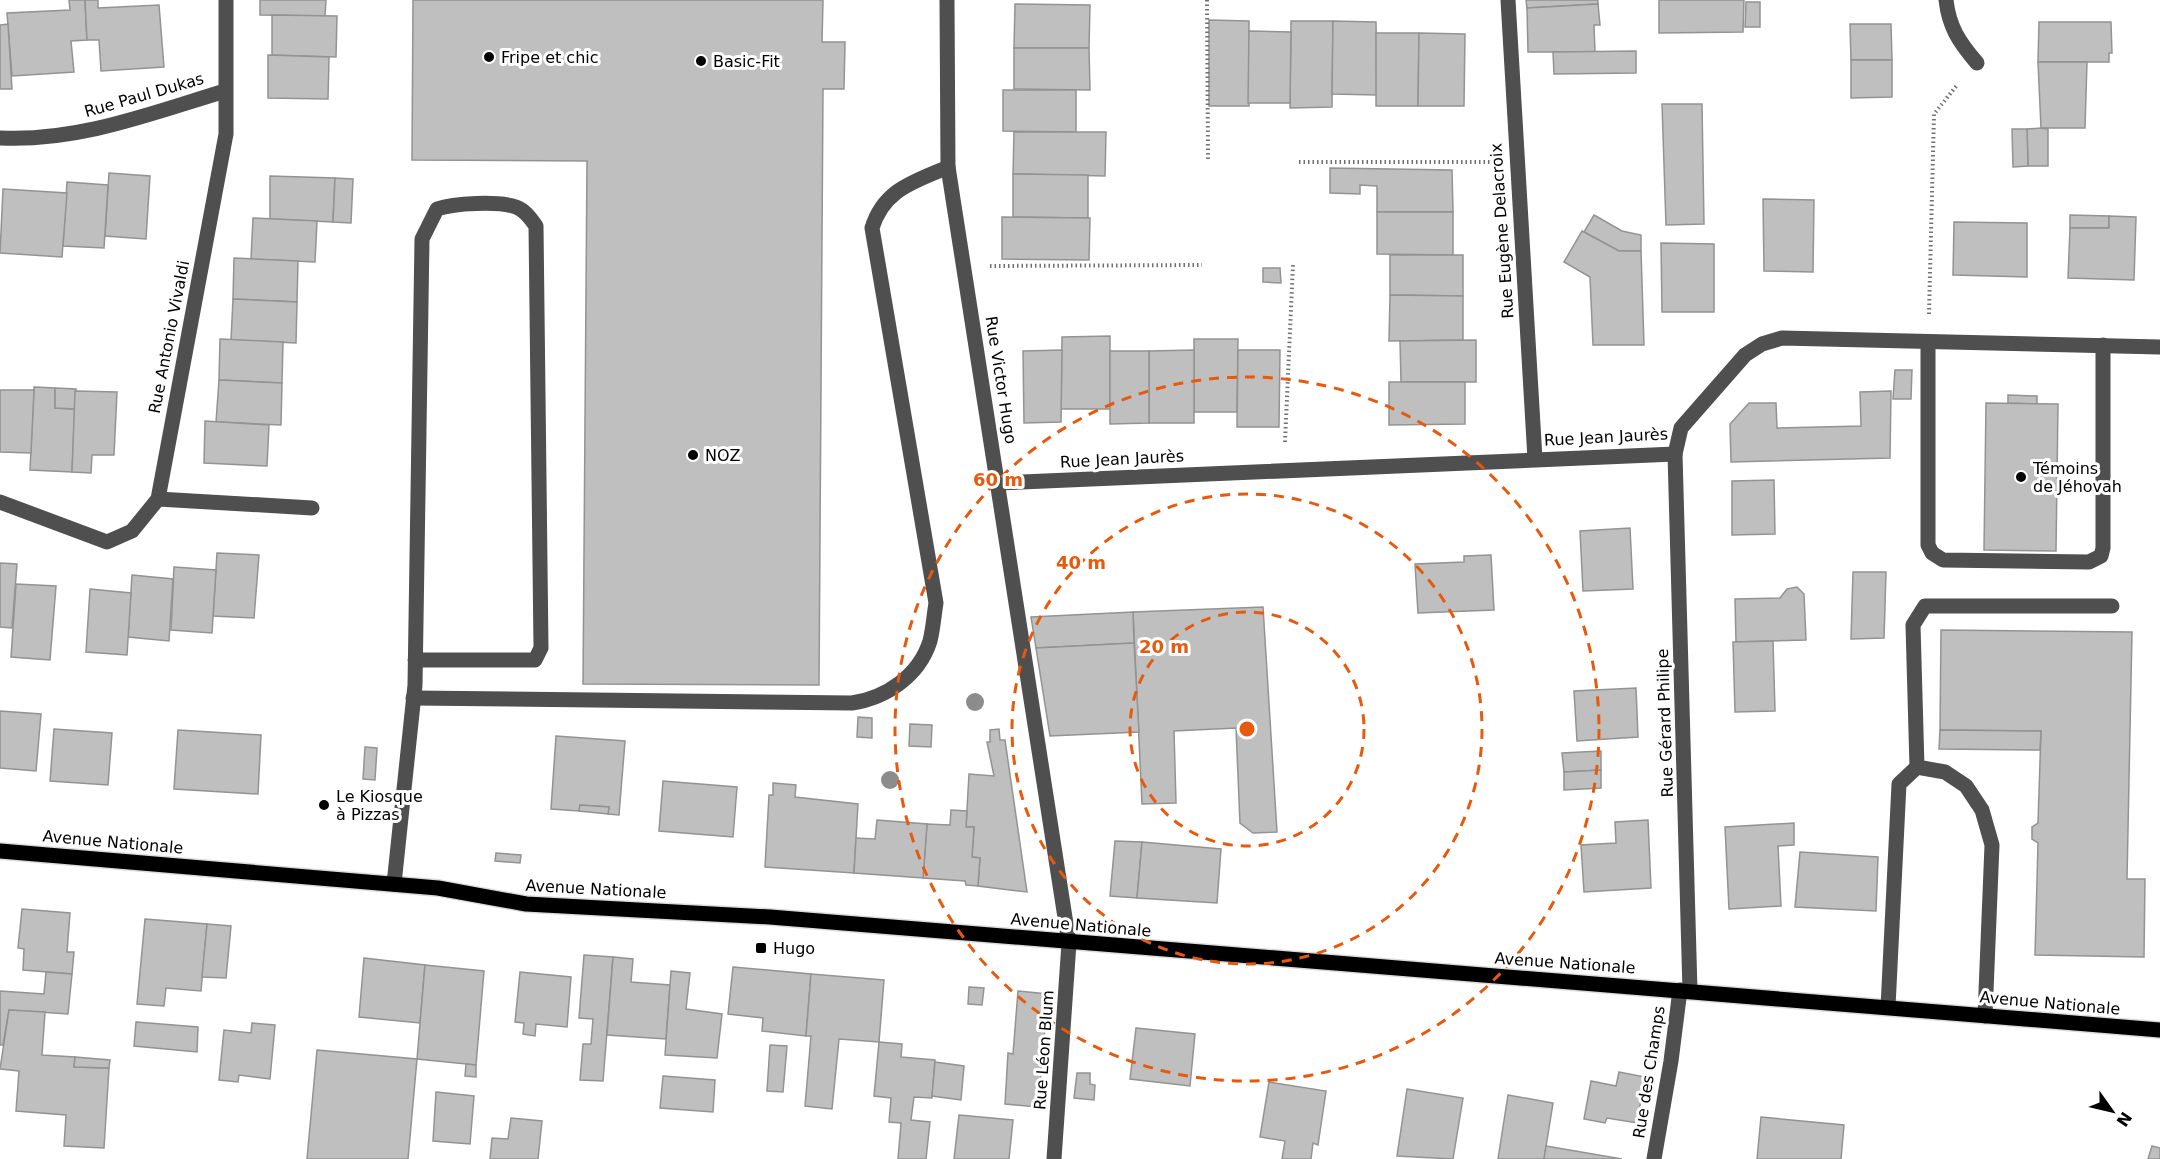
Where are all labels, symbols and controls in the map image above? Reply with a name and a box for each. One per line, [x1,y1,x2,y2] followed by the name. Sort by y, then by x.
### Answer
[501,48,599,67] place label: Fripe et chic
[482,50,496,64] marker: Fripe et chic
[713,52,780,71] place label: Basic-Fit
[694,54,708,68] marker: Basic-Fit
[82,69,206,121] street label: Rue Paul Dukas
[1486,143,1518,319] street label: Rue Eugène Delacroix
[145,259,193,415] street label: Rue Antonio Vivaldi
[982,315,1020,445] street label: Rue Victor Hugo
[1544,424,1668,450] street label: Rue Jean Jaurès
[705,446,741,465] place label: NOZ
[1060,446,1184,472] street label: Rue Jean Jaurès
[686,448,700,462] marker: NOZ
[2032,459,2122,496] place label: Témoins de Jéhovah
[973,469,1023,490] text: 60 m
[2014,470,2028,484] marker: Témoins de Jéhovah
[1056,552,1106,573] text: 40 m
[1139,636,1189,657] text: 20 m
[1653,648,1677,798] street label: Rue Gérard Philipe
[1237,719,1257,739] centre of rings
[336,787,423,824] place label: Le Kiosque à Pizzas
[317,798,331,812] marker: Le Kiosque à Pizzas
[42,826,184,858] street label: Avenue Nationale
[525,876,667,902] street label: Avenue Nationale
[1010,909,1152,941] street label: Avenue Nationale
[773,939,815,958] place label: Hugo
[754,941,768,955] marker: Hugo
[1494,949,1636,977] street label: Avenue Nationale
[1979,987,2121,1019] street label: Avenue Nationale
[1030,989,1058,1111] street label: Rue Léon Blum
[1629,1004,1669,1140] street label: Rue des Champs
[2082,1081,2142,1141] north arrow
[2112,1108,2136,1130] text: N

